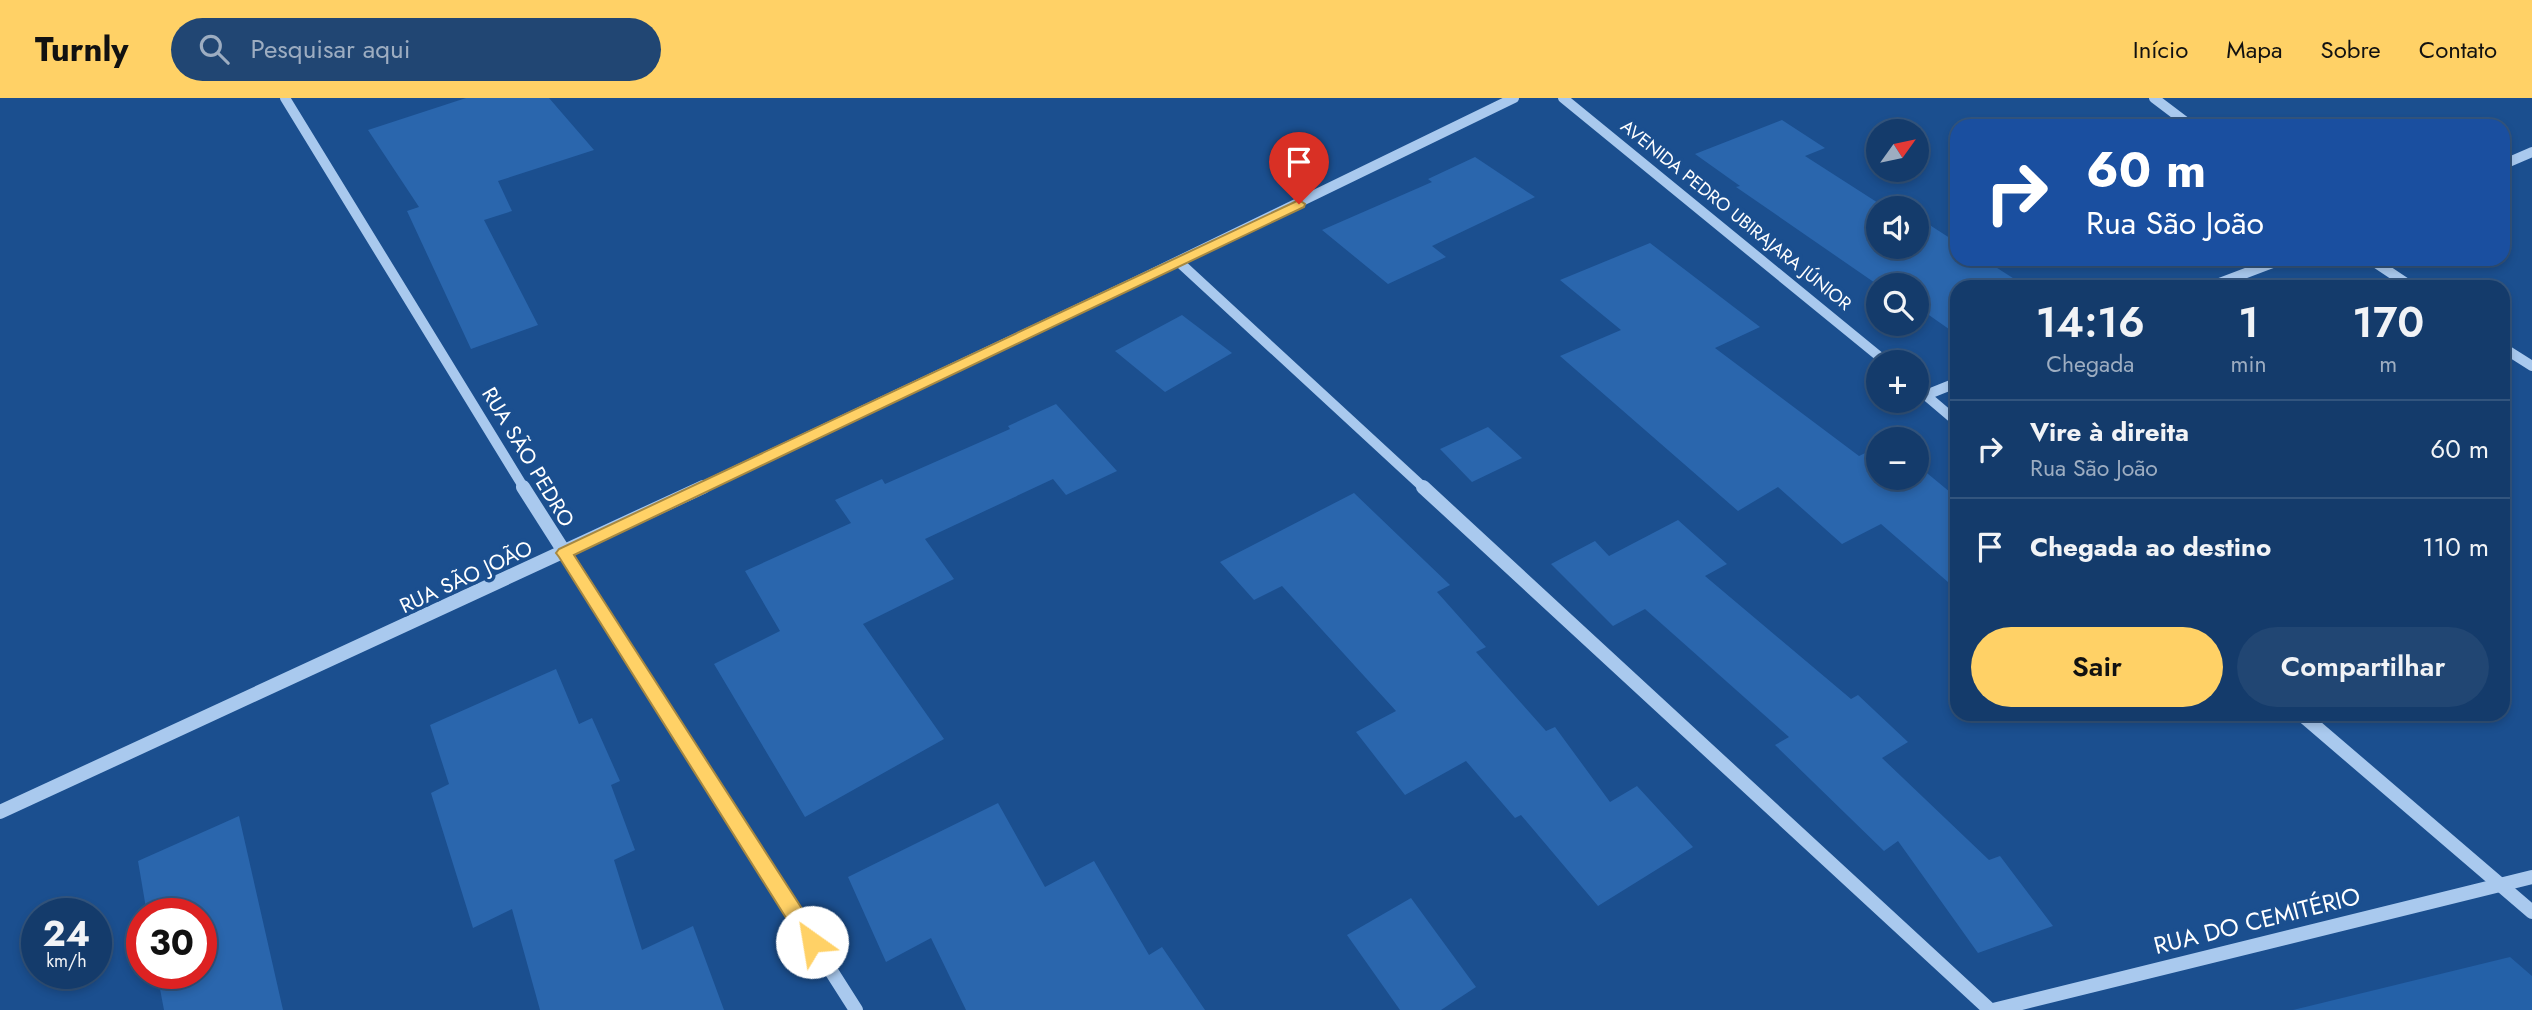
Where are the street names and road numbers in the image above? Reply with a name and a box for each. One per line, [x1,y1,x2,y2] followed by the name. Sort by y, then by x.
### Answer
[1615,114,1857,316] street label: AVENIDA PEDRO UBIRAJARA JÚNIOR
[474,381,582,533] street label: RUA SÃO PEDRO
[395,533,537,621] street label: RUA SÃO JOÃO
[2150,878,2364,963] street label: RUA DO CEMITÉRIO

